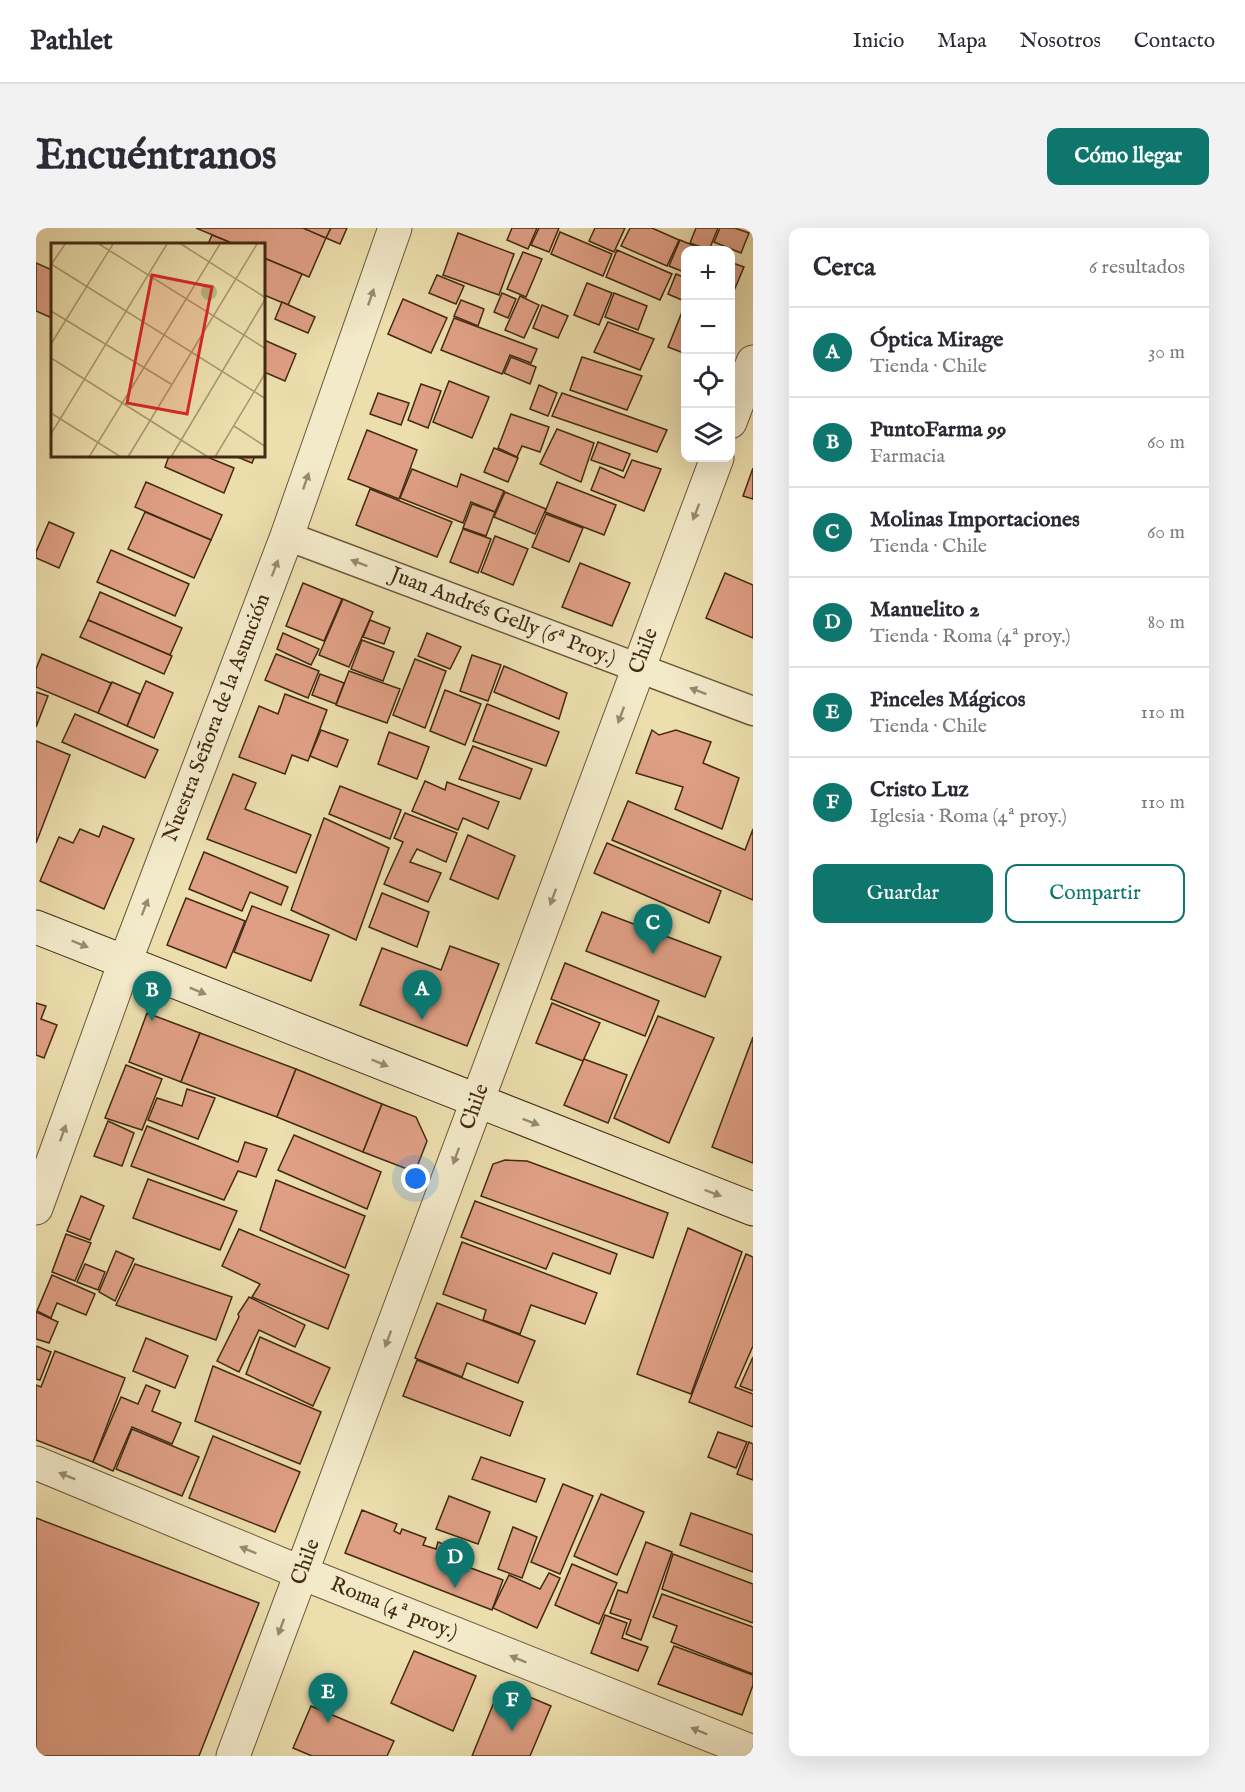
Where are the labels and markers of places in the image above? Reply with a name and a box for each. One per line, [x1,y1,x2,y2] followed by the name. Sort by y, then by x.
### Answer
[634,904,672,954] pin: C
[402,970,442,1020] pin: A
[132,972,172,1021] pin: B
[436,1538,474,1588] pin: D
[308,1674,348,1723] pin: E
[492,1682,532,1731] pin: F

